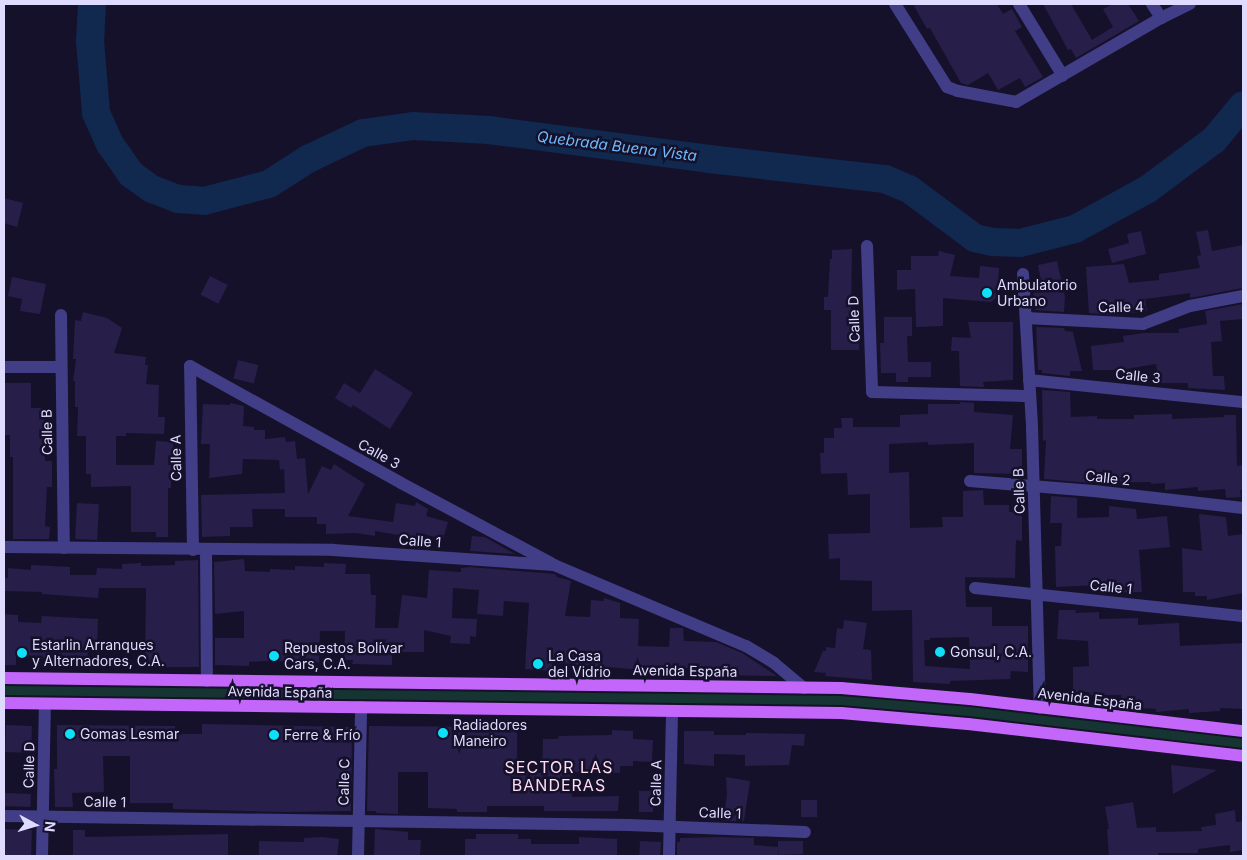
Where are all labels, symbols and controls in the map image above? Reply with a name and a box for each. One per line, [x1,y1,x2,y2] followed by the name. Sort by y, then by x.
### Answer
[536,127,698,165] water label: Quebrada Buena Vista
[997,277,1077,310] place label: Ambulatorio Urbano
[981,287,993,299] marker: Ambulatorio Urbano
[845,295,863,343] street label: Calle D
[1098,298,1144,316] street label: Calle 4
[1114,365,1162,387] street label: Calle 3
[38,409,56,455] street label: Calle B
[167,435,185,481] street label: Calle A
[355,436,403,472] street label: Calle 3
[1084,467,1132,489] street label: Calle 2
[1010,468,1028,514] street label: Calle B
[398,531,442,551] street label: Calle 1
[1089,576,1133,598] street label: Calle 1
[32,637,165,670] place label: Estarlin Arranques y Alternadores, C.A.
[284,640,403,672] place label: Repuestos Bolívar Cars, C.A.
[950,644,1032,660] place label: Gonsul, C.A.
[934,646,946,658] marker: Gonsul, C.A.
[16,647,28,659] marker: Estarlin Arranques y Alternadores, C.A.
[548,648,611,680] place label: La Casa del Vidrio
[268,650,280,662] marker: Repuestos Bolívar Cars, C.A.
[532,658,544,670] marker: La Casa del Vidrio
[632,662,738,680] street label: Avenida España
[227,683,333,701] street label: Avenida España
[1037,684,1143,714] street label: Avenida España
[453,717,527,750] place label: Radiadores Maneiro
[80,726,179,742] place label: Gomas Lesmar
[284,727,361,743] place label: Ferre & Frío
[437,727,449,739] marker: Radiadores Maneiro
[64,728,76,740] marker: Gomas Lesmar
[268,729,280,741] marker: Ferre & Frío
[20,741,38,789] street label: Calle D
[503,757,615,795] district label: SECTOR LAS BANDERAS
[335,758,353,806] street label: Calle C
[647,760,665,806] street label: Calle A
[84,793,126,811] street label: Calle 1
[10,800,60,850] north arrow
[698,804,742,822] street label: Calle 1
[41,820,59,833] text: N

